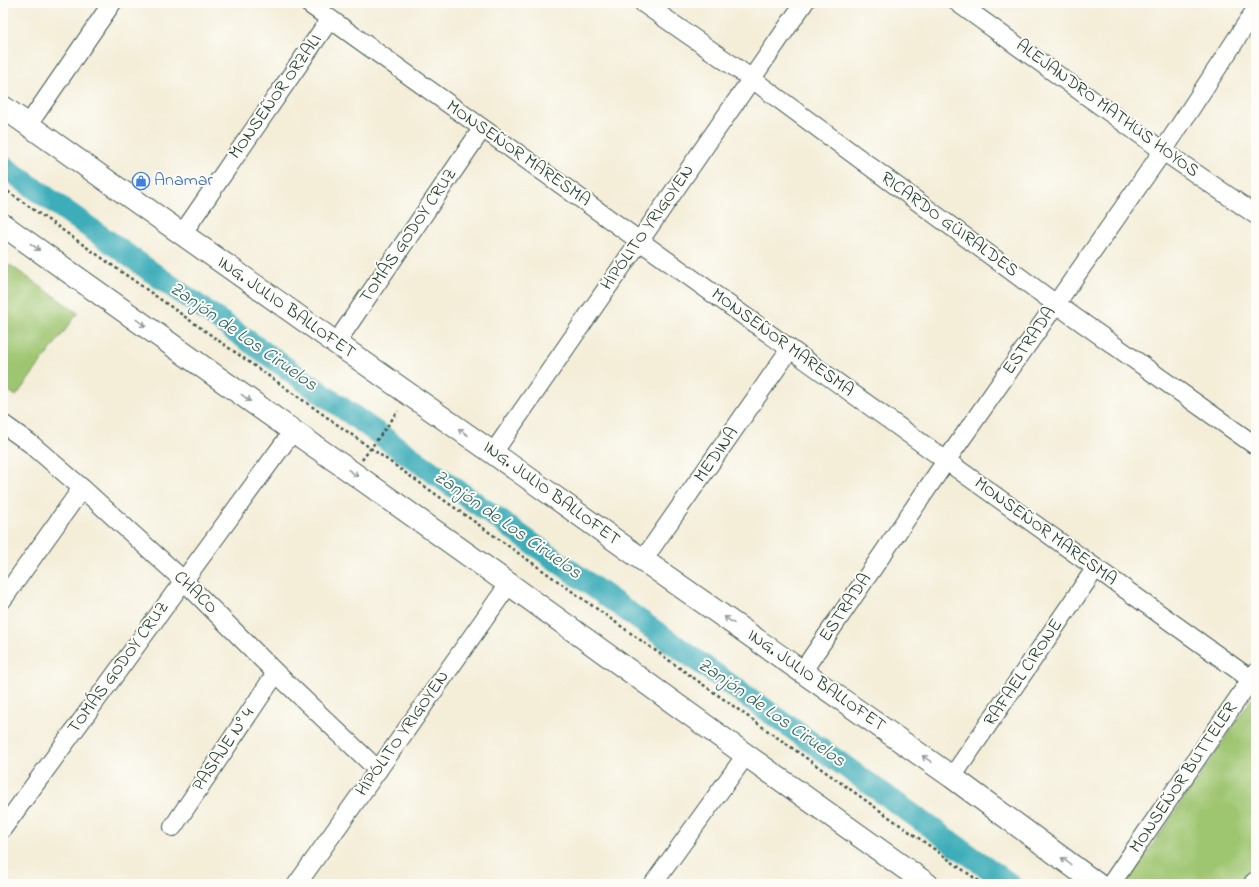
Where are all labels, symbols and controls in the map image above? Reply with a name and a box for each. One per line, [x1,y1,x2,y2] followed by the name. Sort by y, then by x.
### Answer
[223,29,329,165] street label: MONSEÑOR ORZALI
[1010,34,1204,184] street label: ALEJANDRO MATHUS HOYOS
[440,94,596,214] street label: MONSEÑOR MARESMA
[595,160,701,296] street label: HIPÓLITO YRIGOYEN
[354,163,464,309] street label: TOMÁS GODOY CRUZ
[875,166,1023,284] street label: RICARDO GÜIRALDES
[154,168,213,194] place label: Anamar
[131,171,151,191] shop icon: Anamar
[29,243,40,251] one-way arrow
[211,250,361,366] street label: ING. JULIO BALLOFET
[163,276,323,399] water label: Zanjón de Los Ciruelos
[705,282,859,404] street label: MONSEÑOR MARESMA
[997,302,1063,380] street label: ESTRADA
[135,319,146,327] one-way arrow
[241,394,252,402] one-way arrow
[688,422,746,488] street label: MEDINA
[458,428,469,436] one-way arrow
[477,435,625,553] street label: ING. JULIO BALLOFET
[427,464,587,587] water label: Zanjón de Los Ciruelos
[347,469,358,477] one-way arrow
[968,471,1122,593] street label: MONSEÑOR MARESMA
[167,565,223,621] street label: CHACO
[813,568,879,648] street label: ESTRADA
[62,596,176,740] street label: TOMÁS GODOY CRUZ
[978,614,1070,732] street label: RAFAEL CIRONE
[723,616,734,624] one-way arrow
[741,623,891,739] street label: ING. JULIO BALLOFET
[691,652,851,775] water label: Zanjón de Los Ciruelos
[350,666,456,802] street label: HIPÓLITO YRIGOYEN
[1124,697,1244,859] street label: MONSEÑOR BUTTELER
[186,702,262,797] street label: PASAJE N° 4
[922,755,933,763] one-way arrow
[1060,857,1071,865] one-way arrow

